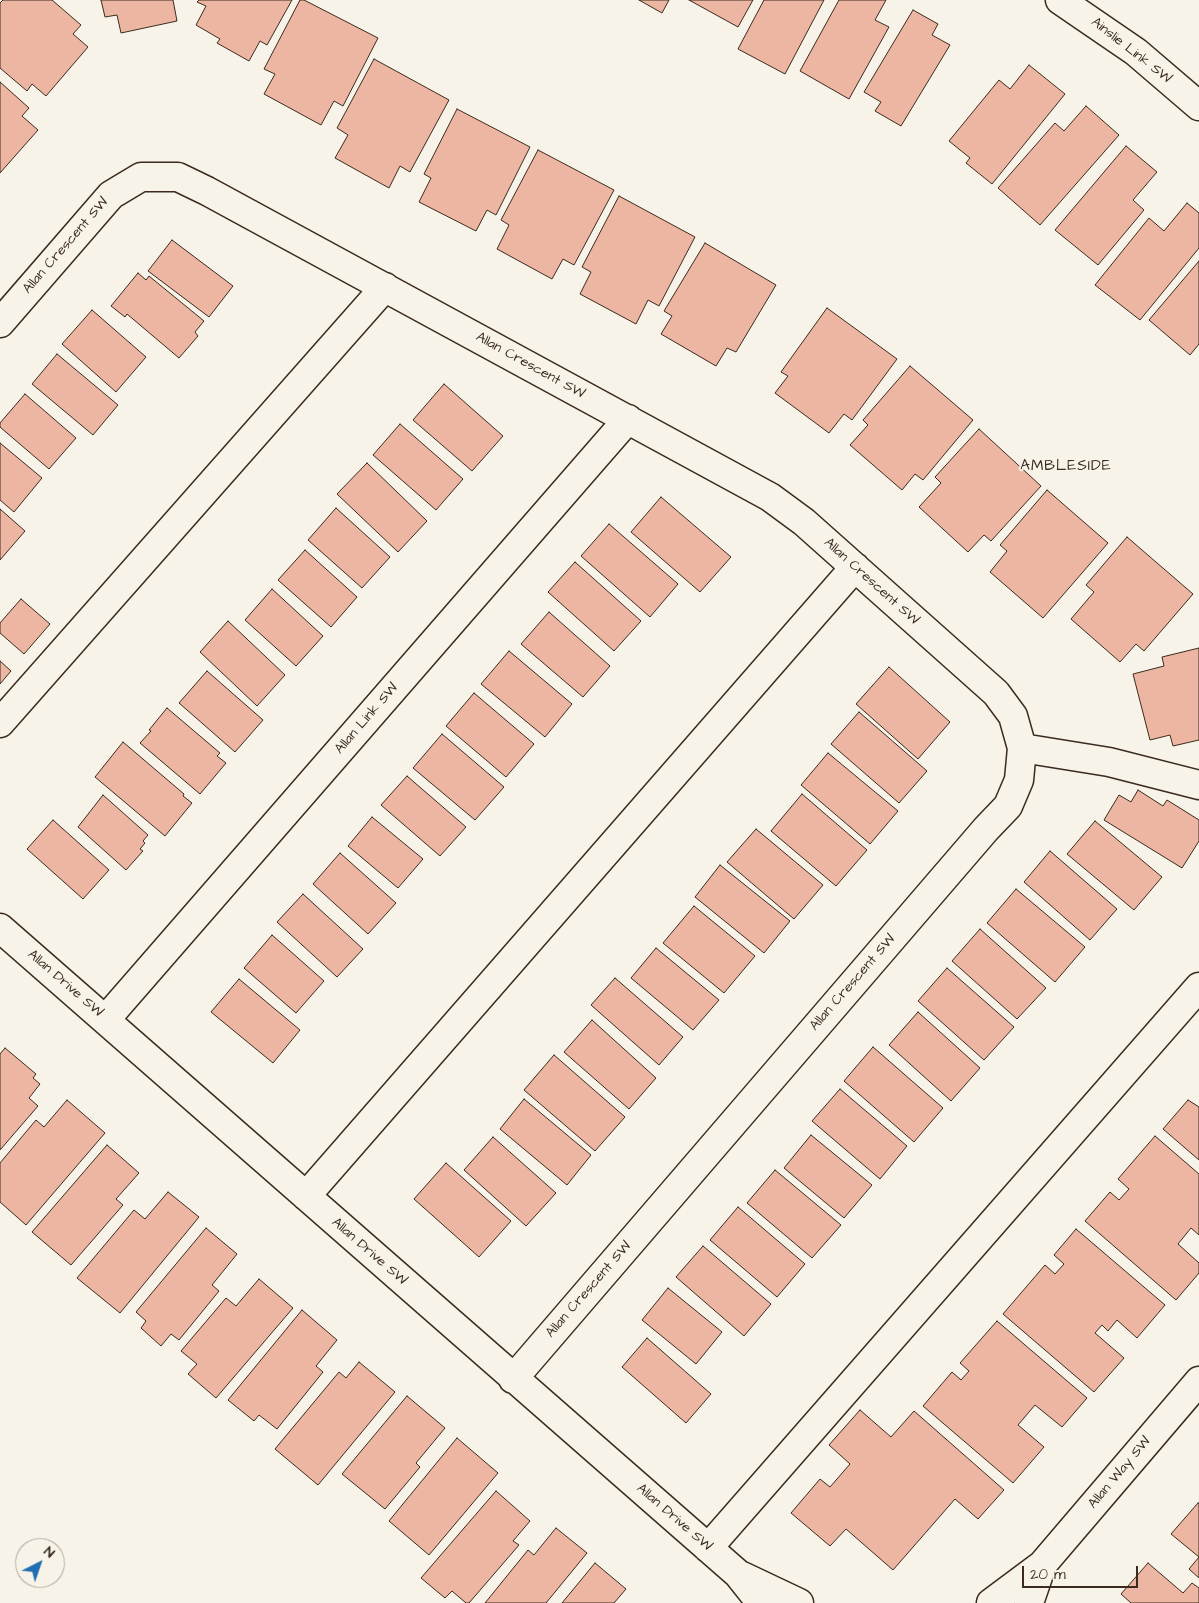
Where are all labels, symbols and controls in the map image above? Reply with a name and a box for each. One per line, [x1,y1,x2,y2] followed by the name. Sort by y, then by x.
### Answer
[1087,14,1175,88] street label: Ainslie Link SW
[20,194,112,298] street label: Allan Crescent SW
[472,329,588,403] street label: Allan Crescent SW
[1019,458,1113,476] district label: AMBLESIDE
[820,535,922,629] street label: Allan Crescent SW
[332,680,402,758] street label: Allan Link SW
[807,931,899,1035] street label: Allan Crescent SW
[24,947,106,1021] street label: Allan Drive SW
[328,1215,410,1289] street label: Allan Drive SW
[543,1238,635,1342] street label: Allan Crescent SW
[1085,1434,1155,1512] street label: Allan Way SW
[633,1481,715,1555] street label: Allan Drive SW
[15,1538,65,1588] north arrow
[39,1542,59,1563] text: N
[1024,1556,1140,1588] scale bar
[1030,1564,1066,1585] text: 20 m

